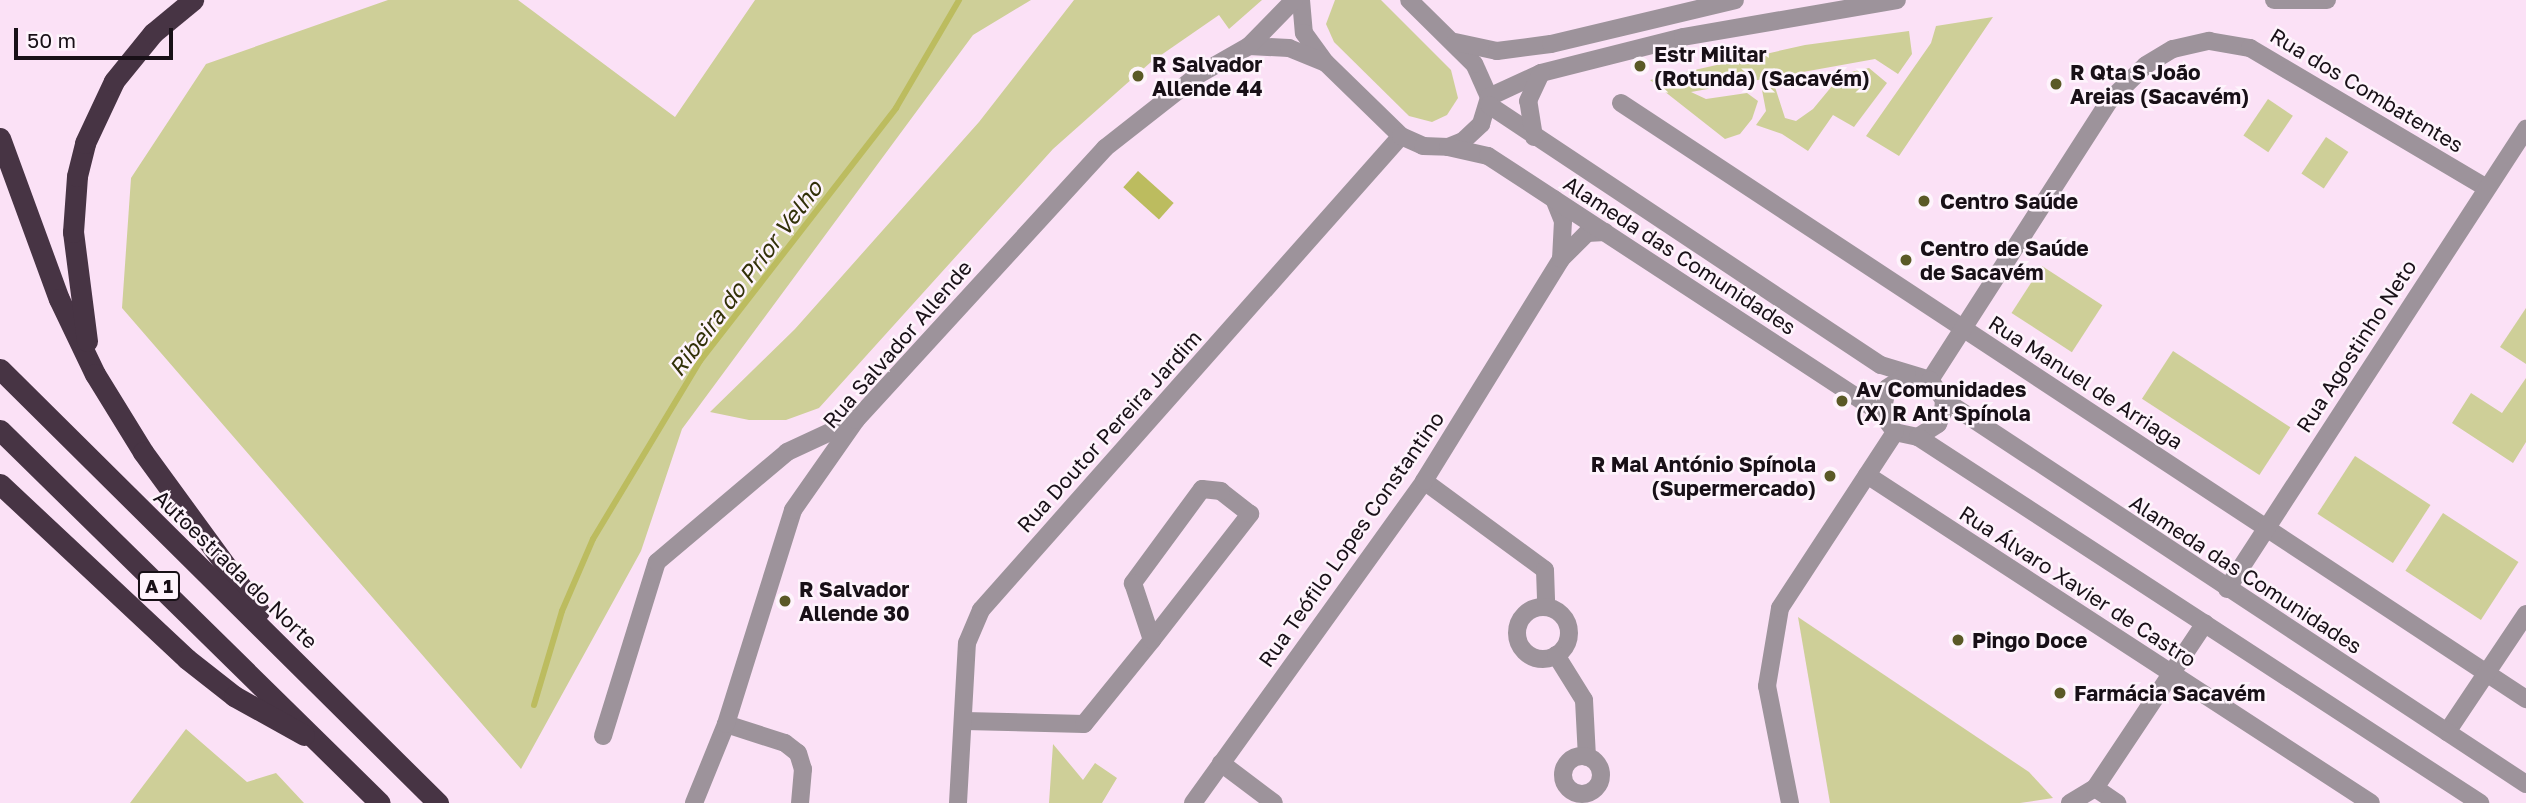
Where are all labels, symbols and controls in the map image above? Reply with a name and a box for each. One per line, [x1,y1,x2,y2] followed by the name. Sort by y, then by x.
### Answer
[18,14,177,58] scale bar
[2266,22,2468,158] street label: Rua dos Combatentes
[27,27,76,53] text: 50 m
[1654,41,1870,91] place label: Estr Militar (Rotunda) (Sacavém)
[1152,51,1263,101] place label: R Salvador Allende 44
[1632,58,1648,74] marker: Estr Militar (Rotunda) (Sacavém)
[2070,59,2249,109] place label: R Qta S João Areias (Sacavém)
[1130,68,1146,84] marker: R Salvador Allende 44
[2048,76,2064,92] marker: R Qta S João Areias (Sacavém)
[1559,170,1801,340] street label: Alameda das Comunidades
[662,175,828,381] water label: Ribeira do Prior Velho
[1940,188,2078,214] place label: Centro Saúde
[1914,191,1934,211] marker: Centro Saúde
[1920,235,2089,285] place label: Centro de Saúde de Sacavém
[1898,252,1914,268] marker: Centro de Saúde de Sacavém
[817,255,977,433] street label: Rua Salvador Allende
[2291,255,2421,437] street label: Rua Agostinho Neto
[1984,310,2188,454] street label: Rua Manuel de Arriaga
[1012,325,1206,537] street label: Rua Doutor Pereira Jardim
[1856,376,2031,426] place label: Av Comunidades (X) R Ant Spínola
[1834,393,1850,409] marker: Av Comunidades (X) R Ant Spínola
[1253,406,1449,672] street label: Rua Teófilo Lopes Constantino
[1591,451,1816,501] place label: R Mal António Spínola (Supermercado)
[1822,468,1838,484] marker: R Mal António Spínola (Supermercado)
[149,484,323,654] street label: Autoestrada do Norte
[2125,489,2367,659] street label: Alameda das Comunidades
[1955,500,2201,672] street label: Rua Álvaro Xavier de Castro
[136,570,182,601] road number: A 1
[799,576,910,626] place label: R Salvador Allende 30
[777,593,793,609] marker: R Salvador Allende 30
[1972,627,2087,653] place label: Pingo Doce
[1950,632,1966,648] marker: Pingo Doce
[2074,680,2265,706] place label: Farmácia Sacavém
[2052,685,2068,701] marker: Farmácia Sacavém

